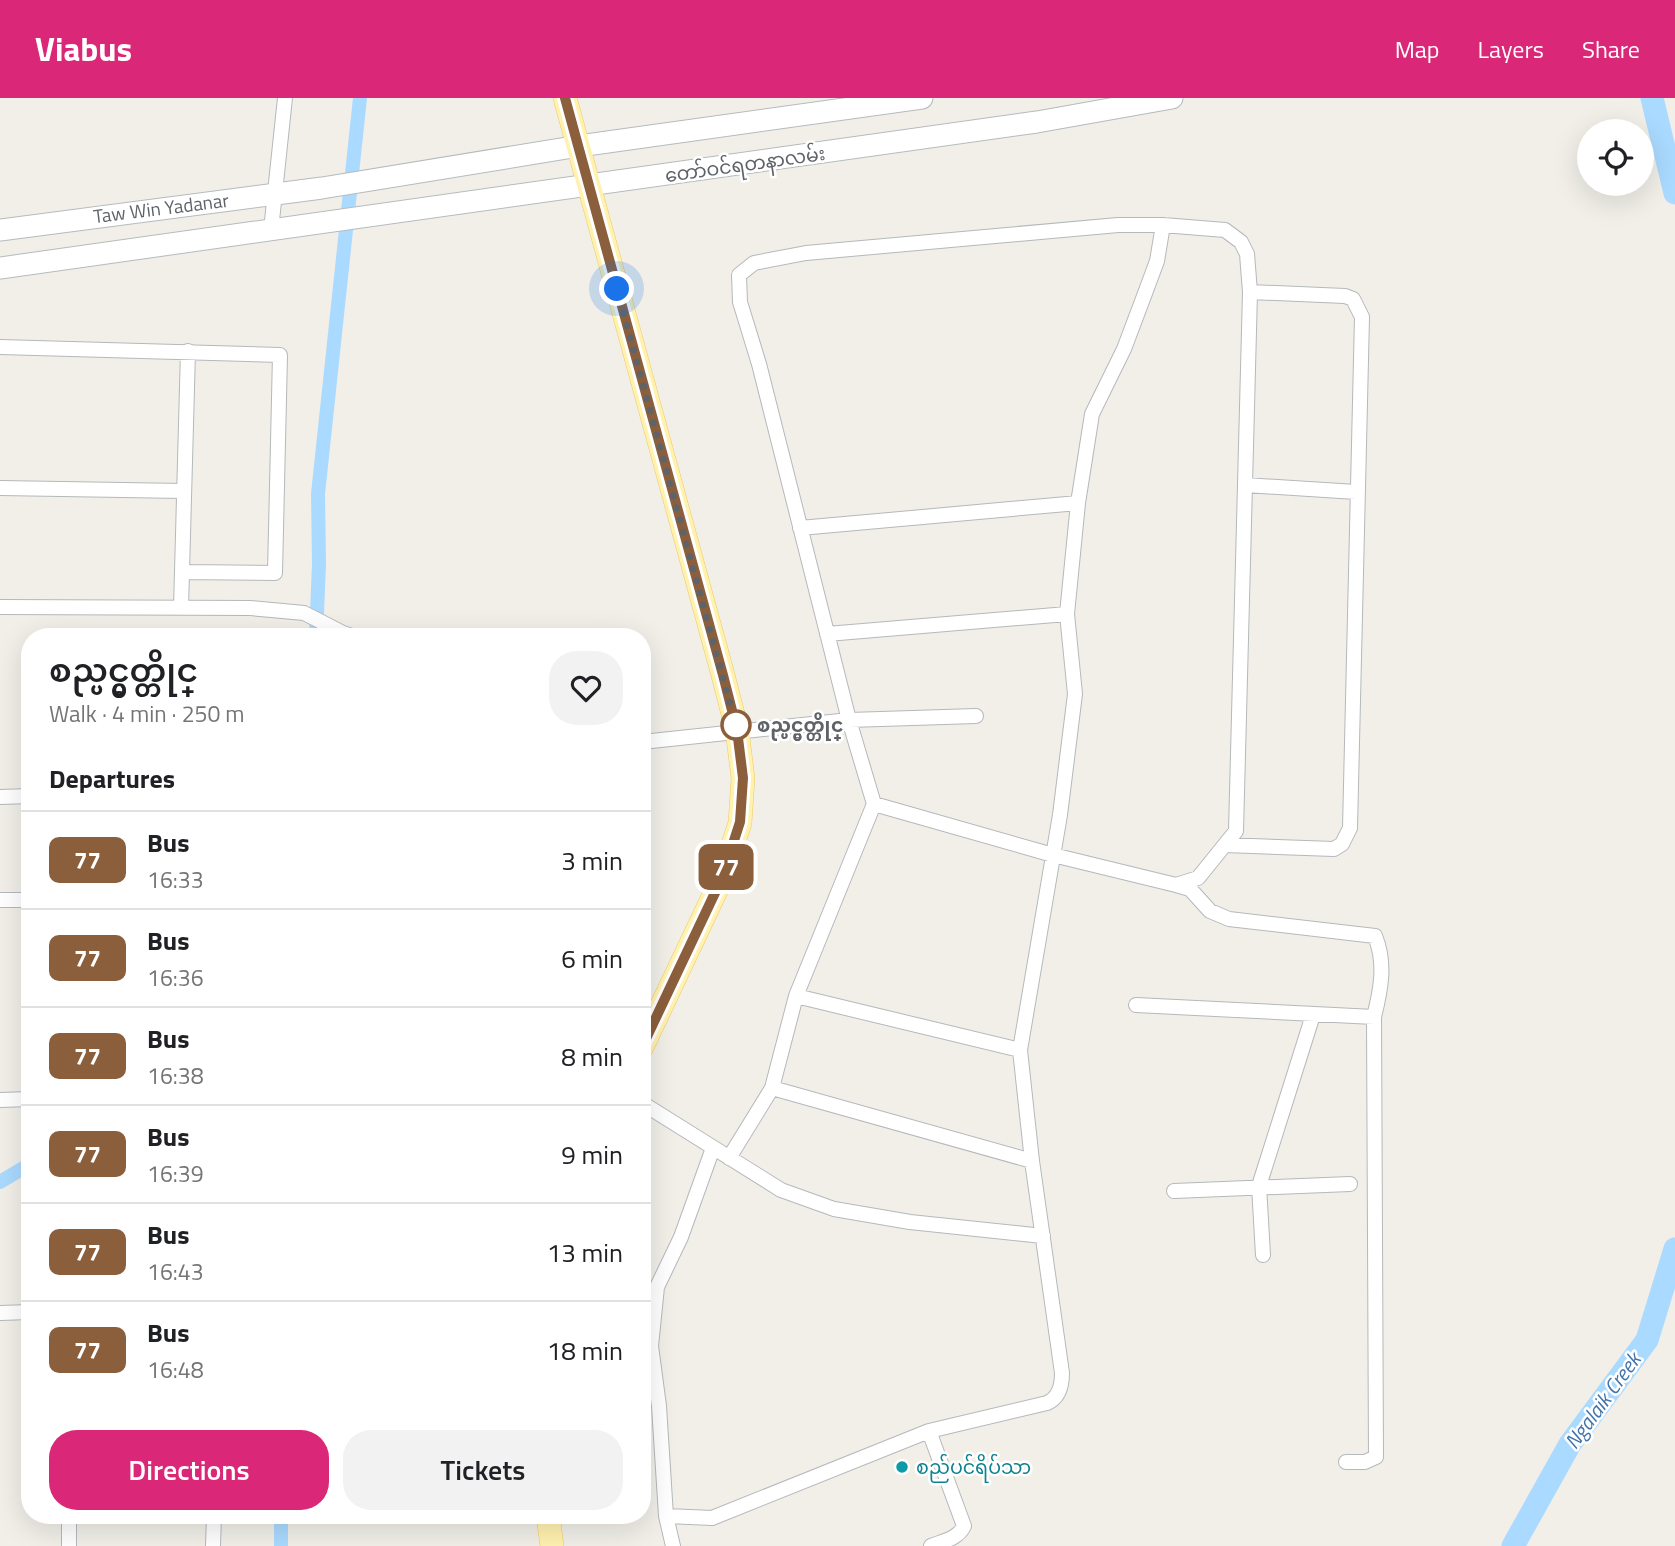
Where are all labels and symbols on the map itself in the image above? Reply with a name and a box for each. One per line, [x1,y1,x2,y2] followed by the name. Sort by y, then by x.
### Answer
[663,138,827,191] street label: တော်ဝင်ရတနာလမ်း
[92,185,231,230] street label: Taw Win Yadanar
[599,271,634,306] your location
[721,710,751,740] marker: စည္ပင္မွတ္တိုင္
[757,710,844,741] place label: စည္ပင္မွတ္တိုင္
[694,844,758,890] line badge: 77
[1556,1343,1650,1455] water label: Ngalaik Creek
[916,1452,1031,1483] place label: စည်ပင်ရိပ်သာ
[894,1459,910,1475] marker: စည်ပင်ရိပ်သာ

